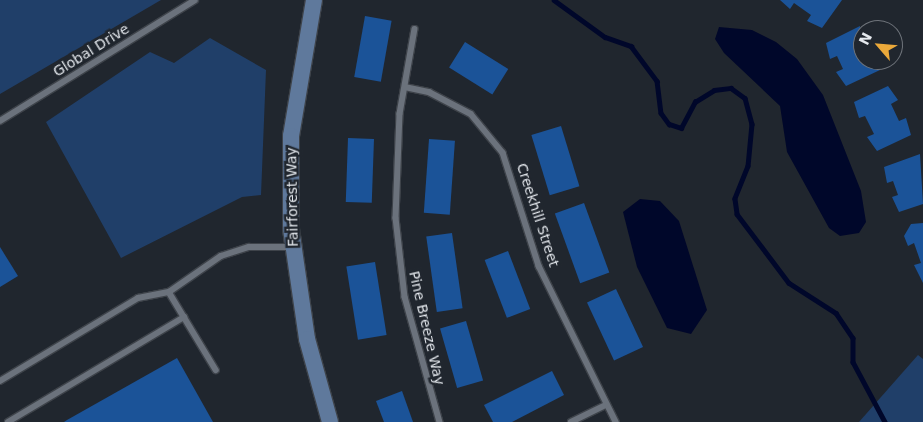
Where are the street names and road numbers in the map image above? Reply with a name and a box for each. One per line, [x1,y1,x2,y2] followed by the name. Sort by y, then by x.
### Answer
[50,20,132,80] street label: Global Drive
[283,147,301,247] street label: Fairforest Way
[513,161,563,269] street label: Creekhill Street
[406,269,448,387] street label: Pine Breeze Way

